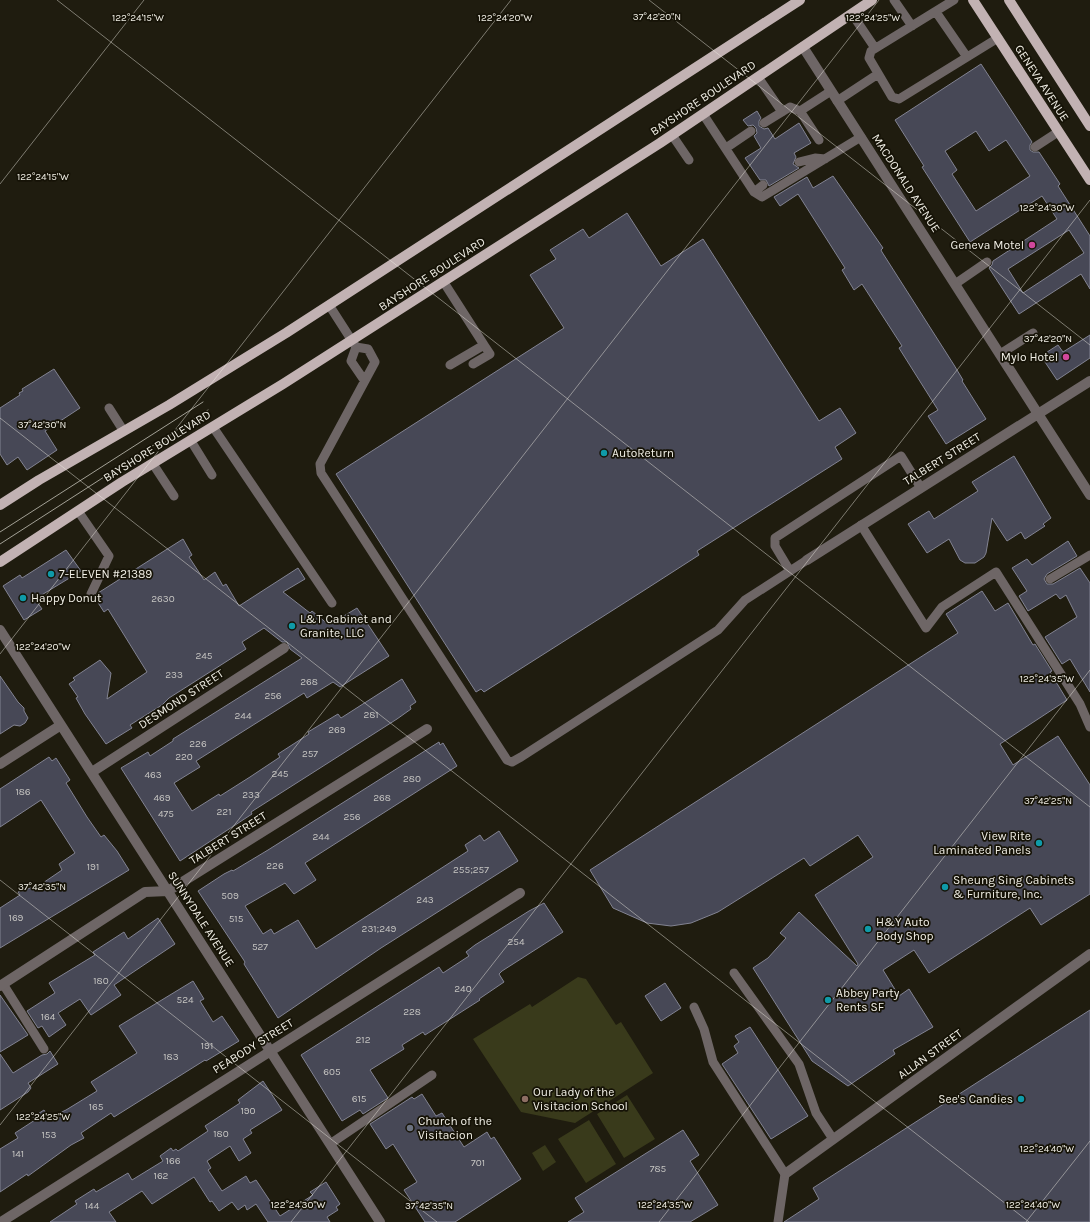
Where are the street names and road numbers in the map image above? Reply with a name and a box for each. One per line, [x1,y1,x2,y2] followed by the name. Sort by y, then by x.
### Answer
[1012,42,1072,124] street label: GENEVA AVENUE
[648,57,758,139] street label: BAYSHORE BOULEVARD
[869,131,943,235] street label: MACDONALD AVENUE
[376,234,488,314] street label: BAYSHORE BOULEVARD
[101,407,213,485] street label: BAYSHORE BOULEVARD
[901,430,983,488] street label: TALBERT STREET
[136,666,226,732] street label: DESMOND STREET
[187,809,269,867] street label: TALBERT STREET
[165,869,237,969] street label: SUNNYDALE AVENUE
[210,1016,296,1076] street label: PEABODY STREET
[895,1026,965,1082] street label: ALLAN STREET

